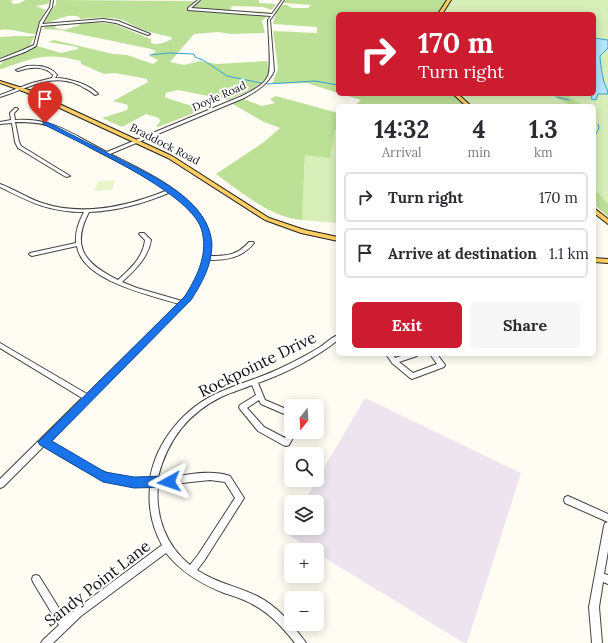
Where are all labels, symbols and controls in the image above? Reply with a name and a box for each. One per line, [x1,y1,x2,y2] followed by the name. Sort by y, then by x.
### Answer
[418,25,493,61] text: 170 m
[352,28,404,80] icon: right
[418,60,504,83] text: Turn right
[190,78,249,114] street label: Doyle Road
[28,82,62,123] pin
[34,88,56,110] icon: arrive
[374,114,429,145] text: 14:32
[473,114,486,145] text: 4
[529,114,558,145] text: 1.3
[128,120,203,168] street label: Braddock Road
[382,144,422,161] text: Arrival
[468,144,491,161] text: min
[534,144,553,161] text: km
[354,186,376,208] icon: right
[388,188,464,207] text: Turn right
[539,188,578,207] text: 170 m
[354,242,376,264] icon: arrive
[388,244,537,263] text: Arrive at destination
[549,244,589,263] text: 1.1 km
[352,302,462,348] button: Exit
[470,302,580,348] button: Share
[195,327,319,401] street label: Rockpointe Drive
[284,399,324,439] north arrow
[284,399,324,631] map controls
[284,447,324,487] button: search
[148,461,190,503] position arrow
[284,495,324,535] button: layers
[40,535,154,631] street label: Sandy Point Lane
[284,543,324,583] button: +
[284,591,324,631] button: −

